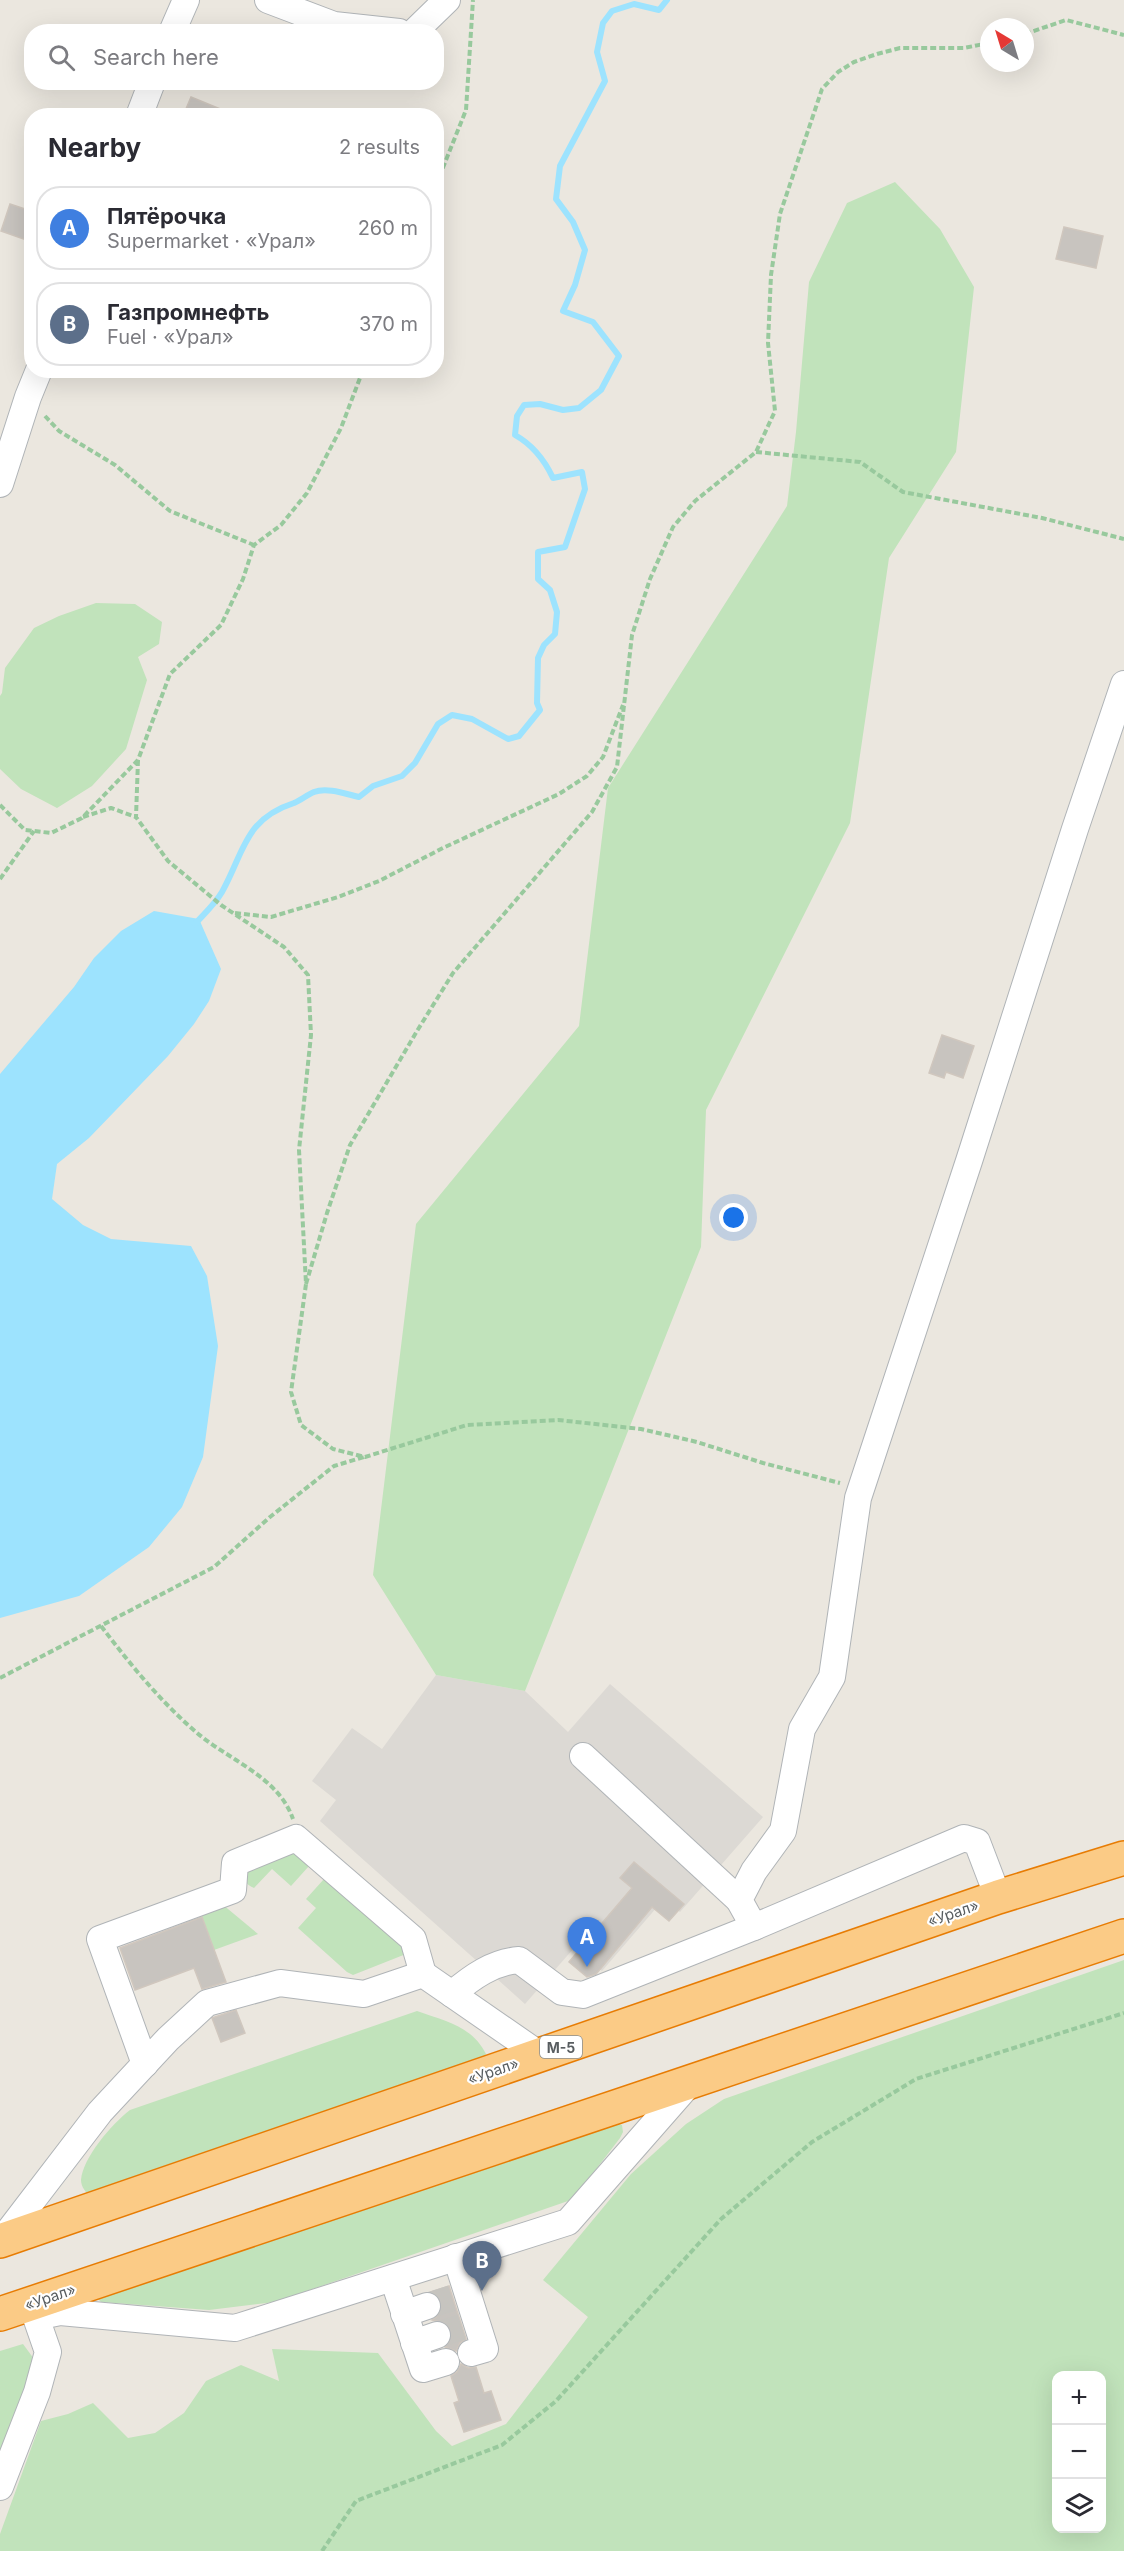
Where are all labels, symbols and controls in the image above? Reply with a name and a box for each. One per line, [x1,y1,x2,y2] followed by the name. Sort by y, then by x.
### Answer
[980,18,1034,72] north arrow
[24,24,444,90] search box
[45,41,78,74] icon: search
[93,44,219,70] text: Search here
[48,132,141,163] text: Nearby
[339,135,420,159] text: 2 results
[107,203,226,229] text: Пятёрочка
[62,216,77,240] text: A
[358,216,418,240] text: 260 m
[107,229,316,253] text: Supermarket · «Урал»
[107,299,270,325] text: Газпромнефть
[63,312,76,336] text: B
[359,312,418,336] text: 370 m
[107,325,234,349] text: Fuel · «Урал»
[719,1203,748,1232] your location
[925,1895,981,1931] street label: «Урал»
[568,1918,606,1967] pin: A
[540,2036,582,2058] road number: М-5
[465,2053,521,2089] street label: «Урал»
[462,2242,502,2291] pin: B
[22,2279,78,2315] street label: «Урал»
[1052,2371,1106,2533] map controls
[1052,2371,1106,2425] button: +
[1052,2425,1106,2479] button: −
[1052,2479,1106,2533] button: layers

